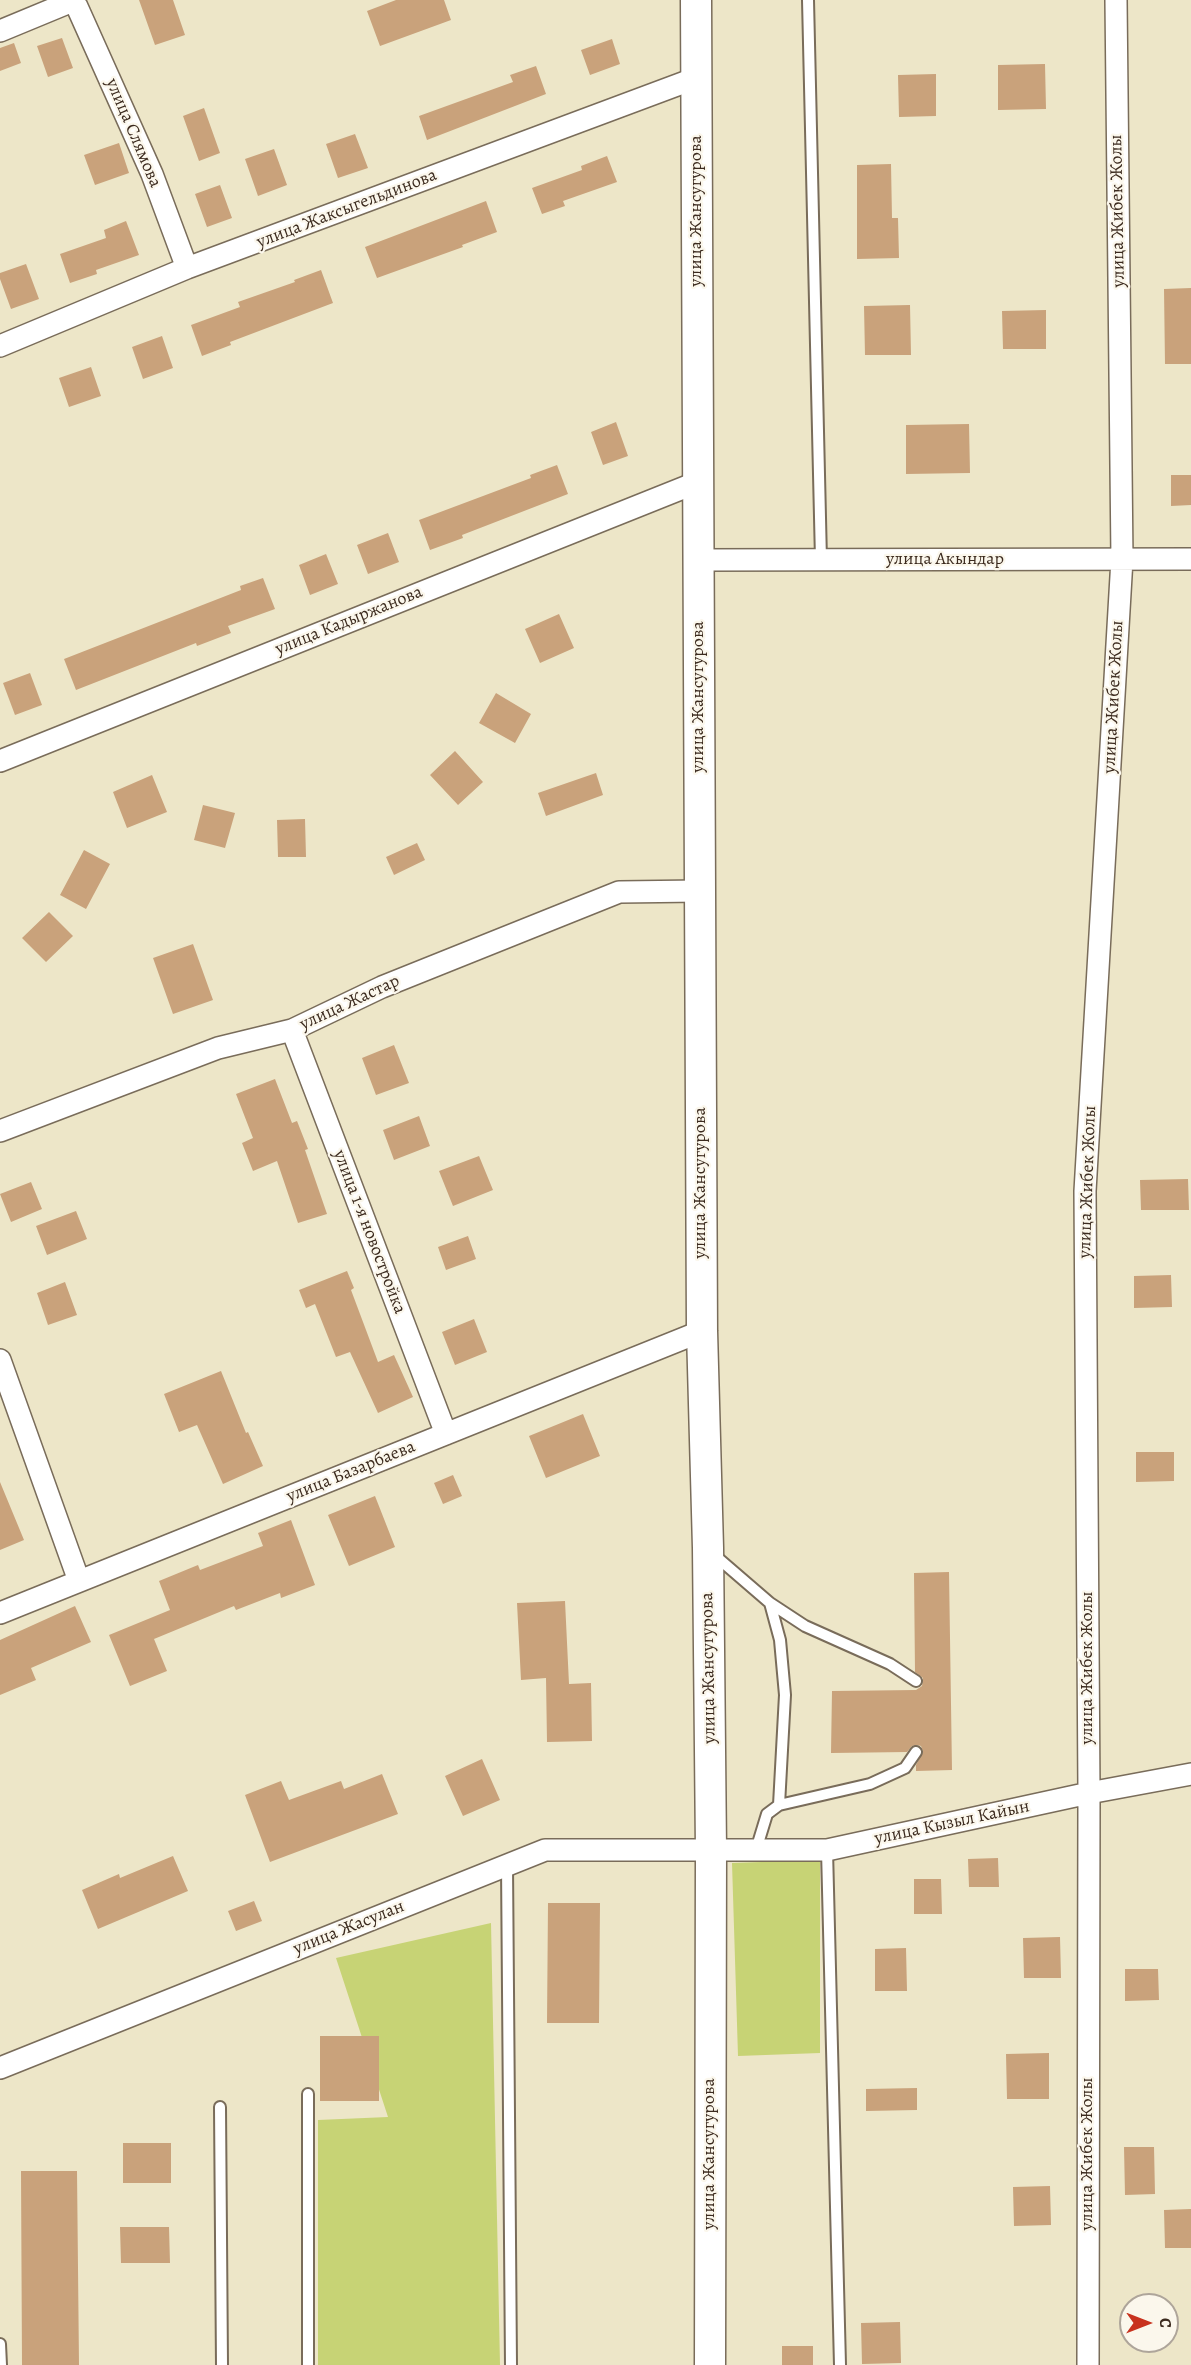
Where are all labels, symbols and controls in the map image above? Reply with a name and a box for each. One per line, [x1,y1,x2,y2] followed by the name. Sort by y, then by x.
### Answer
[100,75,166,191] street label: улица Слямова
[1106,134,1130,288] street label: улица Жибек Жолы
[686,135,708,287] street label: улица Жансугурова
[254,165,440,253] street label: улица Жаксыгельдинова
[886,549,1004,571] street label: улица Акындар
[272,582,426,660] street label: улица Кадыржанова
[1099,620,1129,774] street label: улица Жибек Жолы
[688,621,710,773] street label: улица Жансугурова
[297,970,403,1036] street label: улица Жастар
[1075,1105,1101,1259] street label: улица Жибек Жолы
[690,1107,712,1259] street label: улица Жансугурова
[328,1147,410,1317] street label: улица 1-я новостройка
[284,1436,418,1508] street label: улица Базарбаева
[1077,1591,1099,1745] street label: улица Жибек Жолы
[697,1592,721,1744] street label: улица Жансугурова
[873,1796,1031,1850] street label: улица Кызыл Кайын
[290,1896,408,1960] street label: улица Жасулан
[1077,2077,1099,2231] street label: улица Жибек Жолы
[699,2078,721,2230] street label: улица Жансугурова
[1119,2293,1179,2353] north arrow
[1154,2318,1176,2328] text: С

